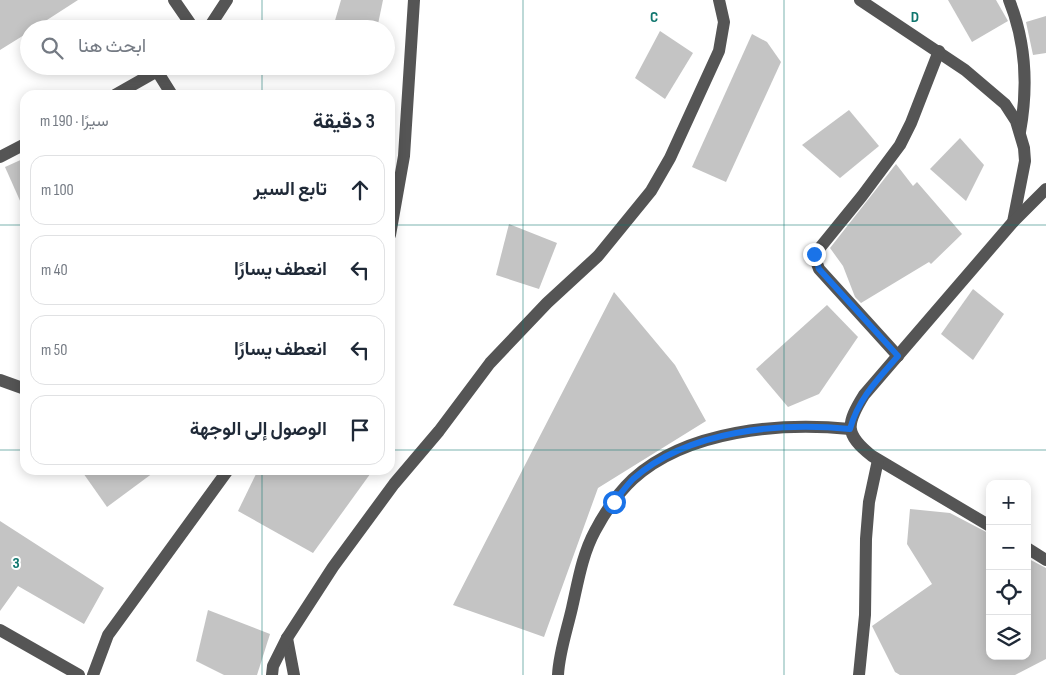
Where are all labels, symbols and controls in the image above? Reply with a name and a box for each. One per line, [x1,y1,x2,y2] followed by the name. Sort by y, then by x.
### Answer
[650,8,658,27] text: C
[911,8,919,27] text: D
[20,20,395,75] search box
[38,34,66,62] icon: search
[78,35,146,58] text: ابحث هنا
[313,109,375,134] text: 3 دقيقة
[40,112,109,131] text: سيرًا · 190 m
[346,176,374,204] icon: ahead
[253,178,327,201] text: تابع السير
[41,181,74,200] text: 100 m
[803,243,826,266] route end
[346,256,374,284] icon: left
[234,258,327,281] text: انعطف يسارًا
[41,261,68,280] text: 40 m
[346,336,374,364] icon: left
[234,338,327,361] text: انعطف يسارًا
[41,341,67,360] text: 50 m
[346,416,374,444] icon: arrive
[190,418,327,441] text: الوصول إلى الوجهة
[986,480,1031,660] map controls
[986,480,1031,525] button: +
[603,491,626,514] route start
[986,525,1031,570] button: −
[12,554,20,573] text: 3
[986,570,1031,615] button: locate
[986,615,1031,660] button: layers

